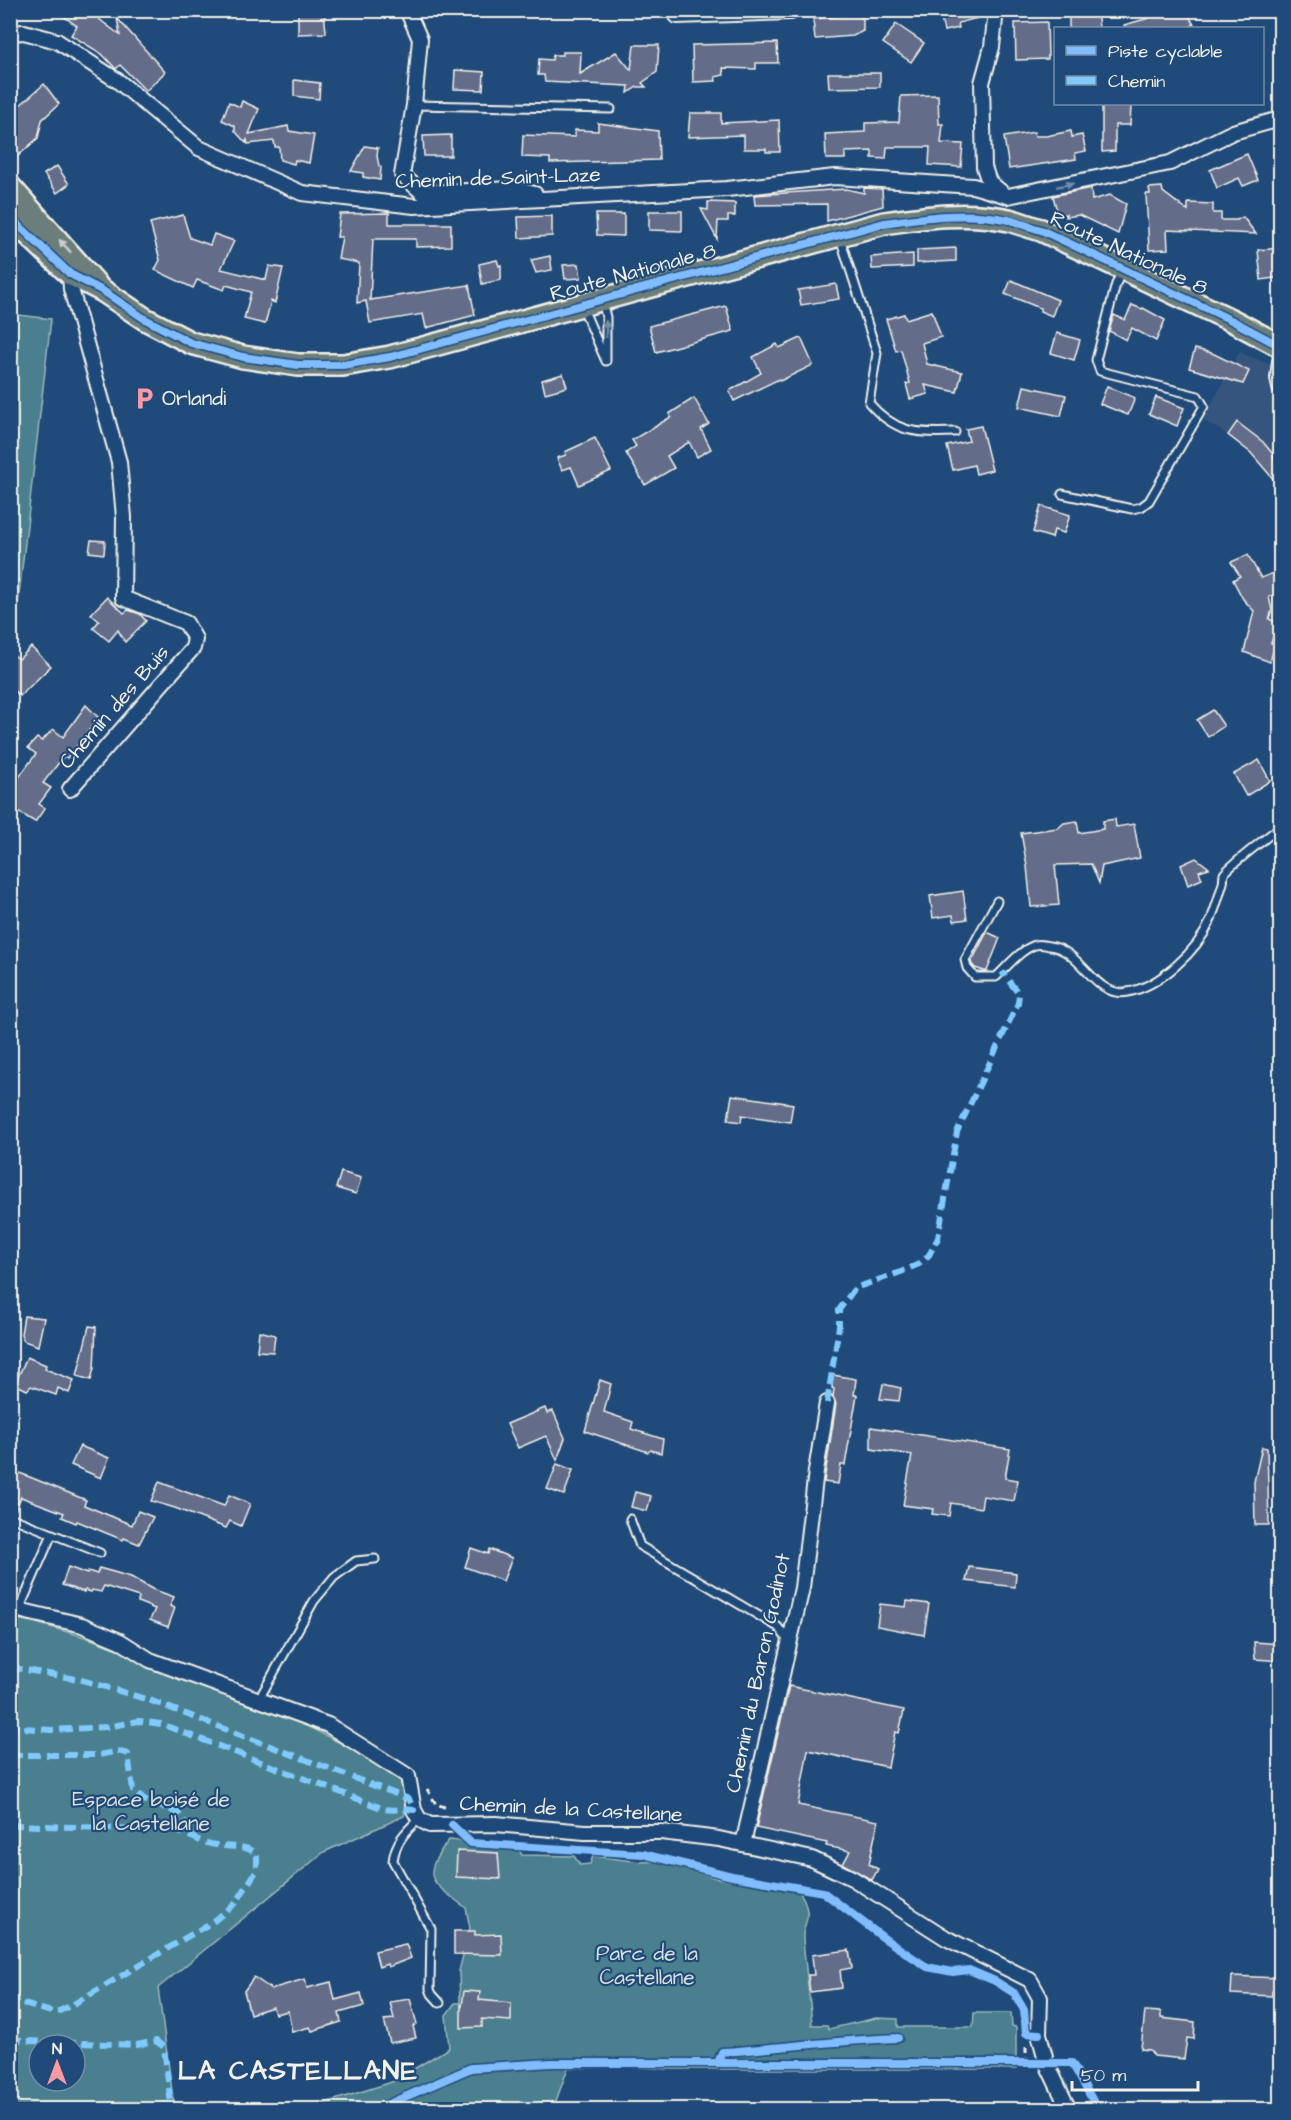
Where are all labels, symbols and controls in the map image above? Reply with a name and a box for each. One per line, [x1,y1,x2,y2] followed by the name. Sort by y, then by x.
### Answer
[1054,27,1264,105] legend
[1108,39,1223,65] text: Piste cyclable
[1108,69,1165,94] text: Chemin
[395,160,601,196] street label: Chemin de Saint-Laze
[1056,180,1075,189] one-way arrow
[1045,204,1213,302] street label: Route Nationale 8
[547,236,720,308] street label: Route Nationale 8
[58,239,72,254] one-way arrow
[601,320,611,339] one-way arrow
[162,384,226,413] place label: Orlandi
[131,385,157,411] parking icon: Orlandi
[52,639,176,775] street label: Chemin des Buis
[718,1550,798,1795] street label: Chemin du Baron Godinot
[72,1785,230,1838] park label: Espace boisé de la Castellane
[459,1789,683,1829] street label: Chemin de la Castellane
[596,1939,698,1992] park label: Parc de la Castellane
[27,2033,87,2093] north arrow
[52,2038,62,2060] text: N
[178,2052,418,2090] district label: LA CASTELLANE
[1072,2054,1198,2092] scale bar
[1081,2063,1126,2088] text: 50 m

